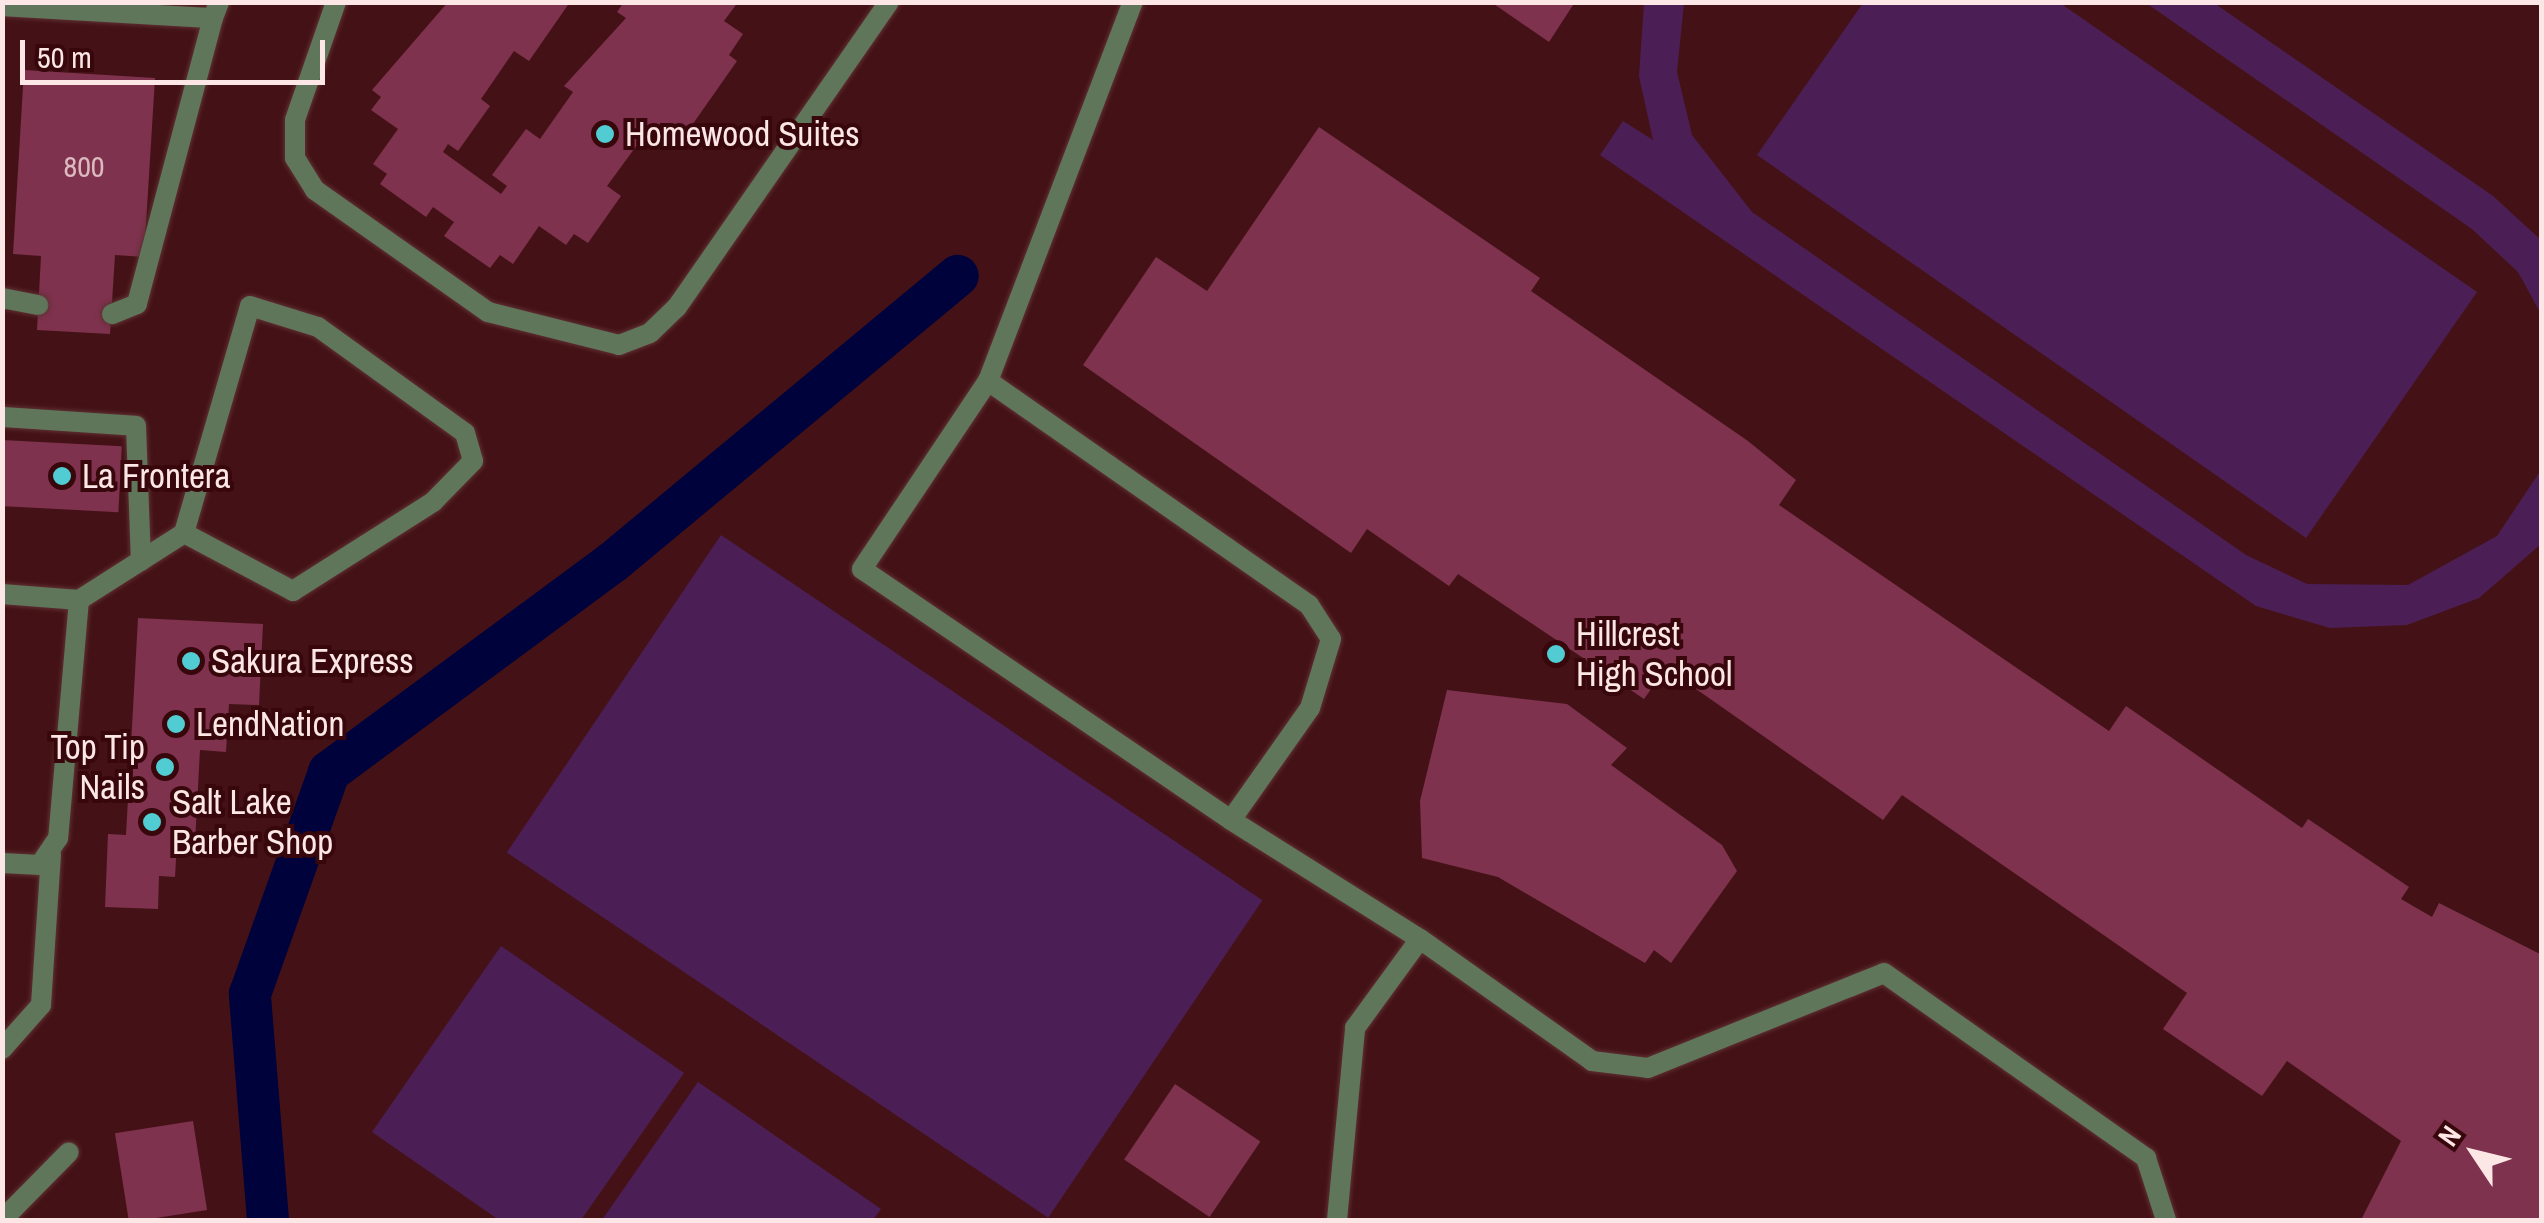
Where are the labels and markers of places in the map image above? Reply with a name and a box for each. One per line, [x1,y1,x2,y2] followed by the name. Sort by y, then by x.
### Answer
[625,113,859,155] place label: Homewood Suites
[594,123,616,145] marker: Homewood Suites
[82,455,230,497] place label: La Frontera
[51,465,73,487] marker: La Frontera
[1576,613,1732,695] place label: Hillcrest High School
[211,640,414,682] place label: Sakura Express
[1545,643,1567,665] marker: Hillcrest High School
[180,650,202,672] marker: Sakura Express
[196,703,344,745] place label: LendNation
[165,713,187,735] marker: LendNation
[50,726,145,808] place label: Top Tip Nails
[154,756,176,778] marker: Top Tip Nails
[172,781,333,863] place label: Salt Lake Barber Shop
[141,811,163,833] marker: Salt Lake Barber Shop

